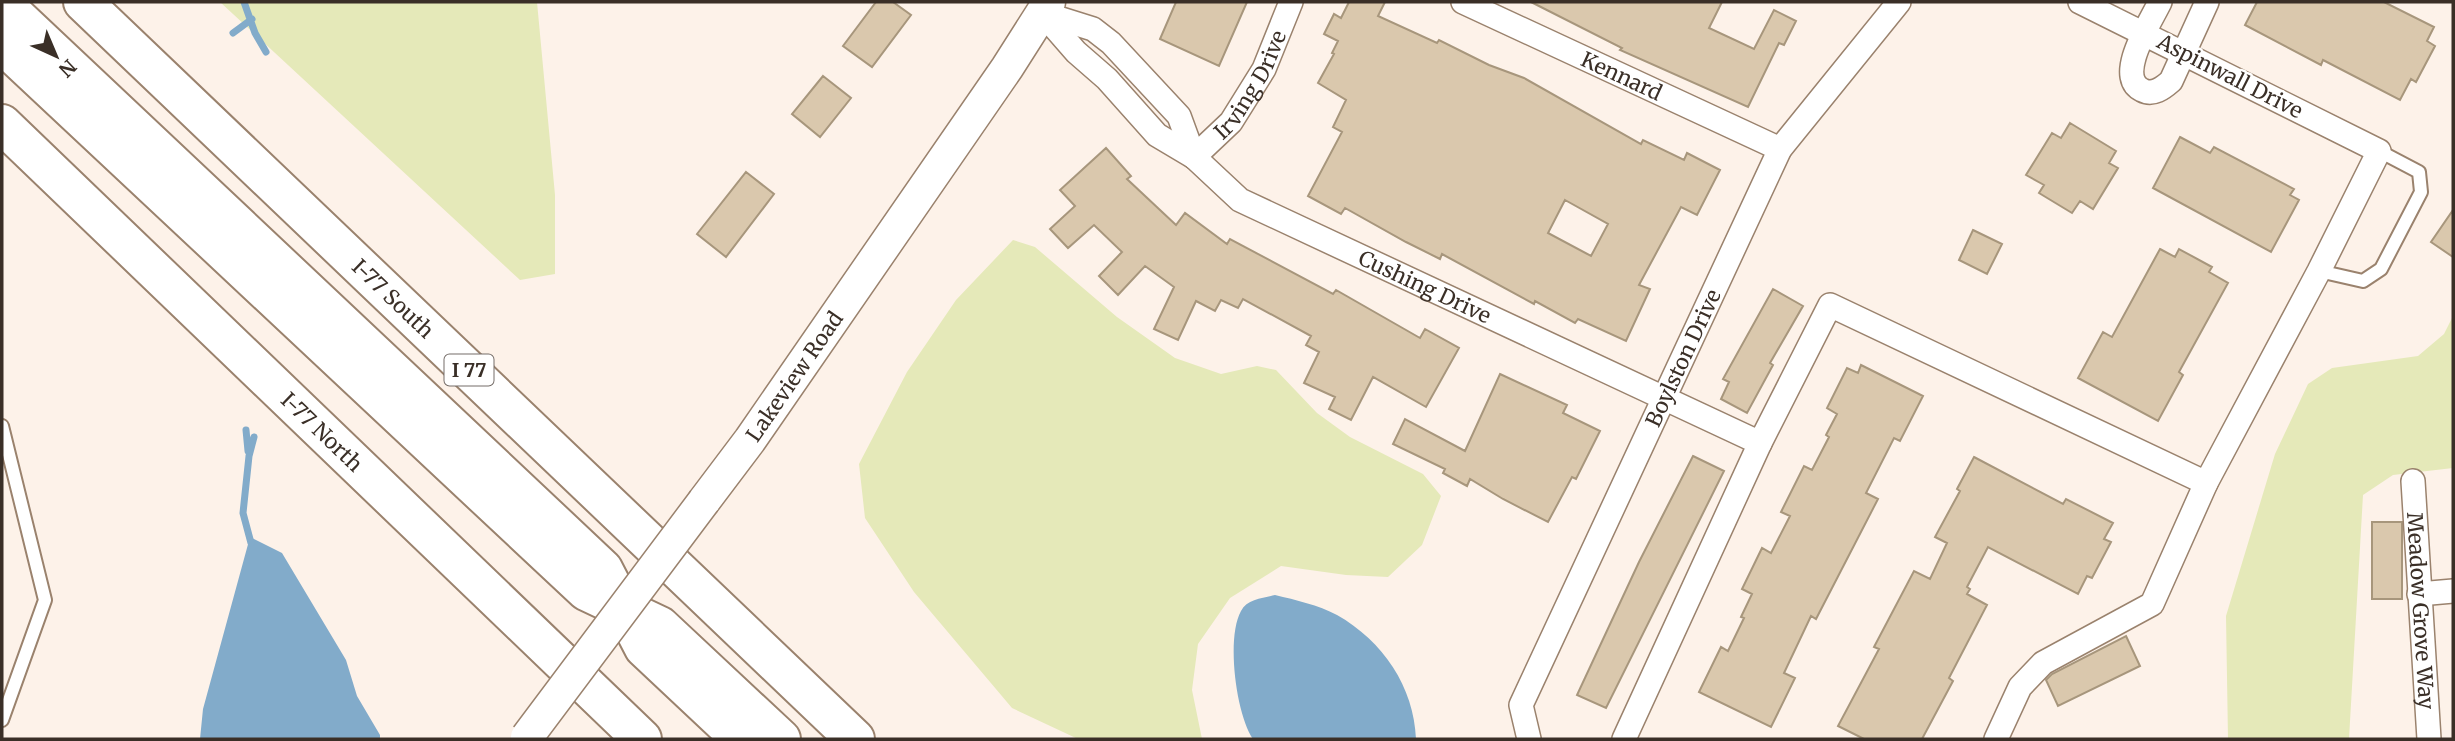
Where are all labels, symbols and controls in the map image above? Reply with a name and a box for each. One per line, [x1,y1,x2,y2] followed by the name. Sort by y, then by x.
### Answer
[21,21,91,91] north arrow
[1208,26,1292,145] street label: Irving Drive
[2152,27,2307,124] street label: Aspinwall Drive
[1577,45,1667,106] street label: Kennard
[54,54,82,82] text: N
[1354,244,1495,329] street label: Cushing Drive
[347,253,440,344] street label: I-77 South
[1639,285,1726,431] street label: Boylston Drive
[740,305,849,447] street label: Lakeview Road
[444,354,494,386] road number: I 77
[276,386,369,477] street label: I-77 North
[2401,511,2441,711] street label: Meadow Grove Way

